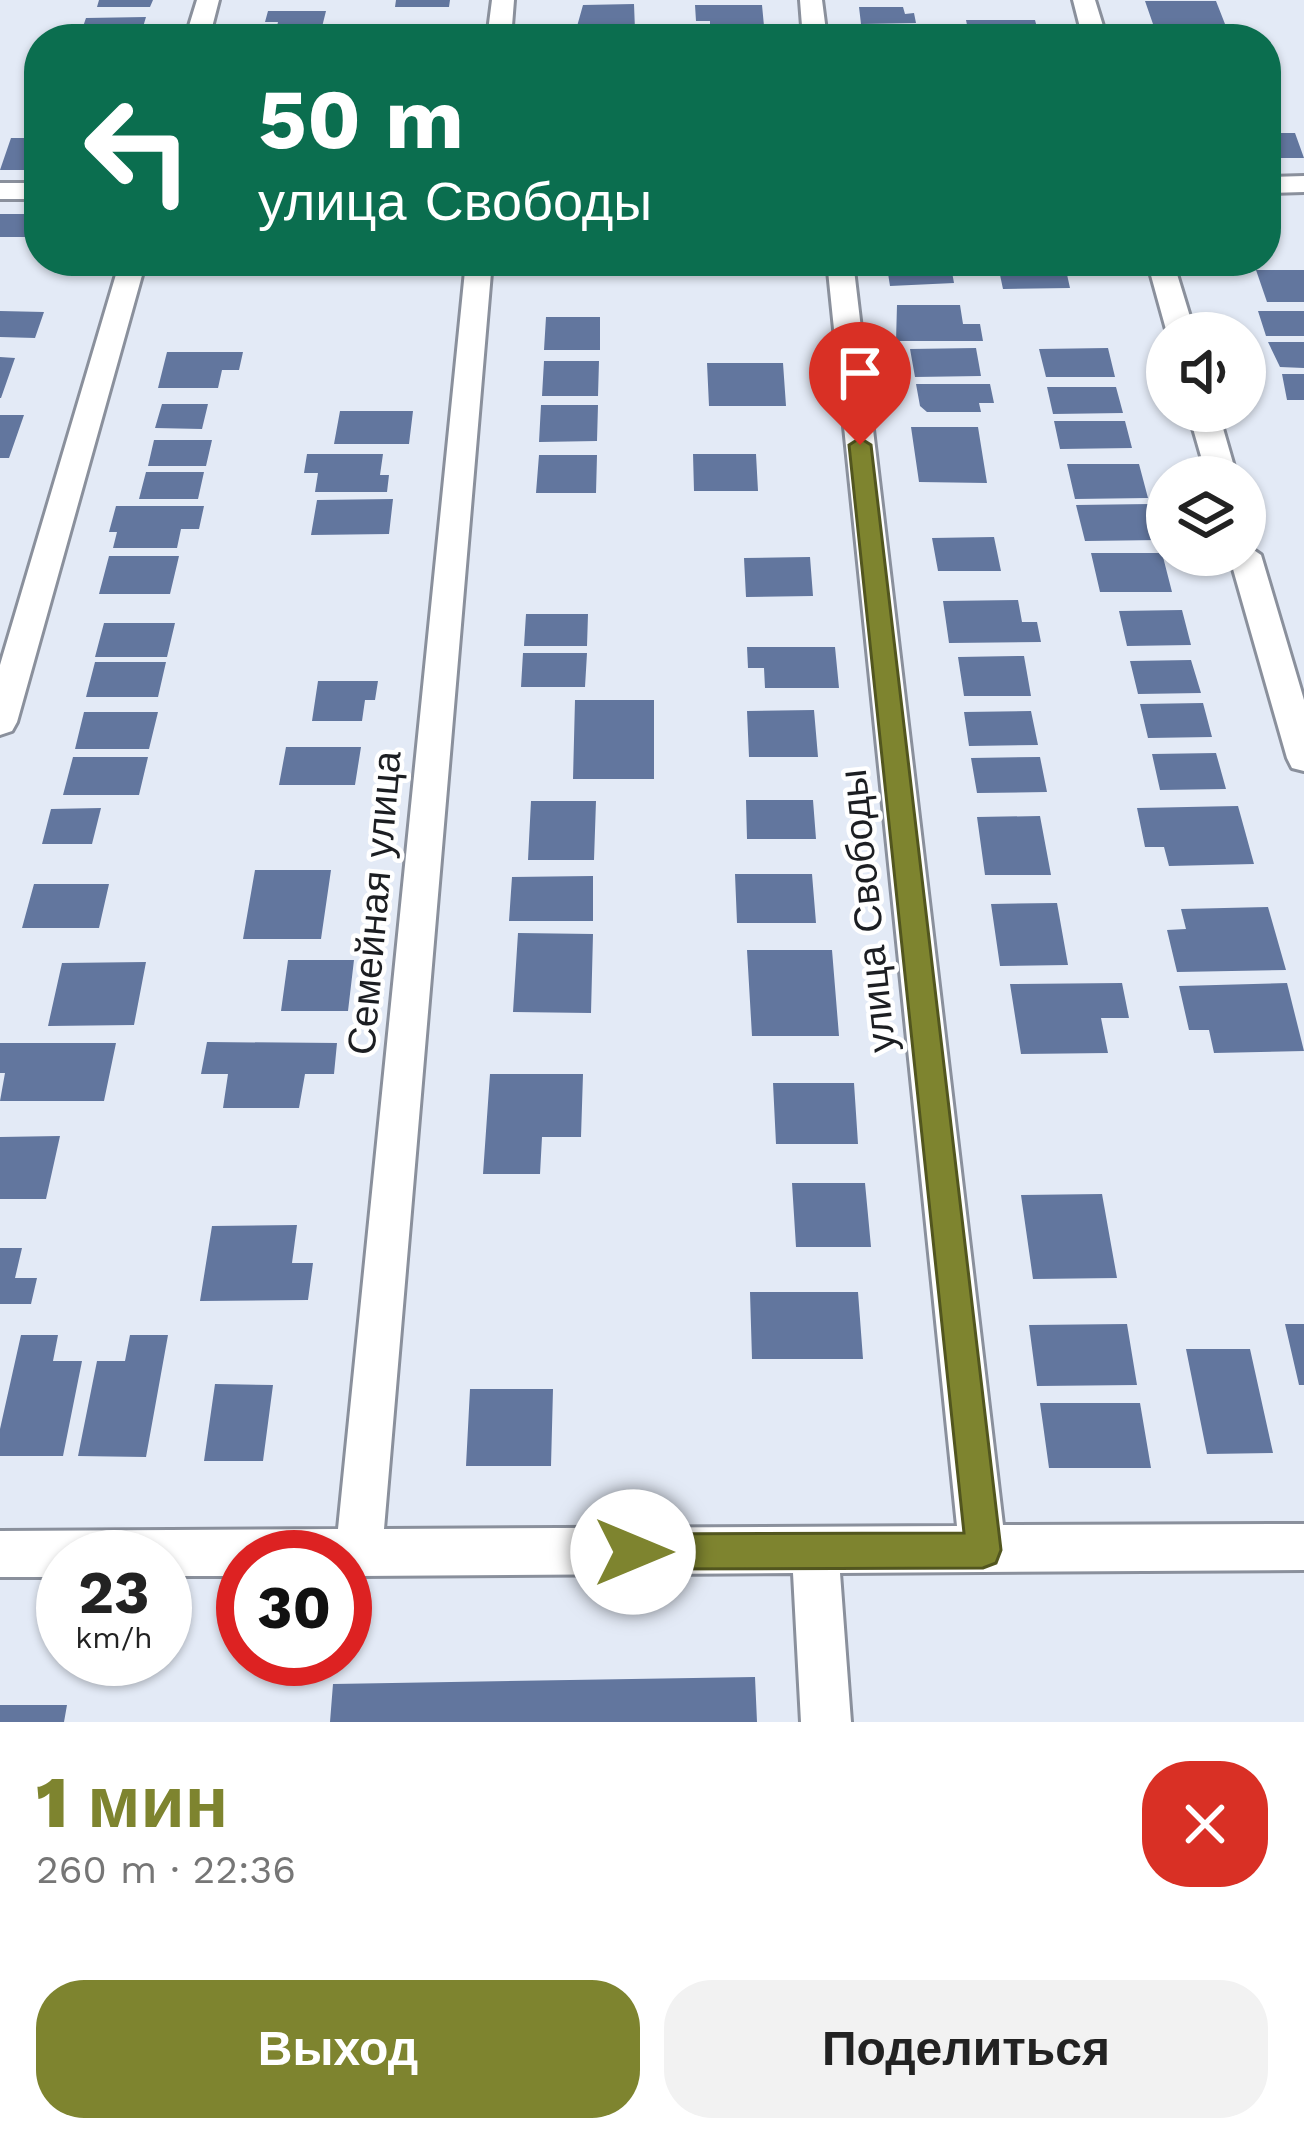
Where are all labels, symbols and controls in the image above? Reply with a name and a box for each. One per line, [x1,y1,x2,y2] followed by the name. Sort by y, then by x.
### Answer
[258,70,464,168] text: 50 m
[60,72,216,228] icon: left
[258,170,652,233] text: улица Свободы
[1146,312,1266,576] map controls
[1146,312,1266,432] button: sound
[809,322,911,445] pin
[827,340,893,406] icon: arrive
[1146,456,1266,576] button: layers
[338,749,410,1057] street label: Семейная улица
[830,767,904,1055] street label: улица Свободы
[570,1489,696,1615] position arrow
[216,1530,372,1686] speed limit sign: 30
[78,1557,150,1628] text: 23
[75,1620,153,1655] text: km/h
[36,1760,228,1844] text: 1 мин
[1142,1761,1268,1887] button: close
[36,1847,296,1892] text: 260 m · 22:36
[36,1980,640,2118] button: Выход
[664,1980,1268,2118] button: Поделиться

